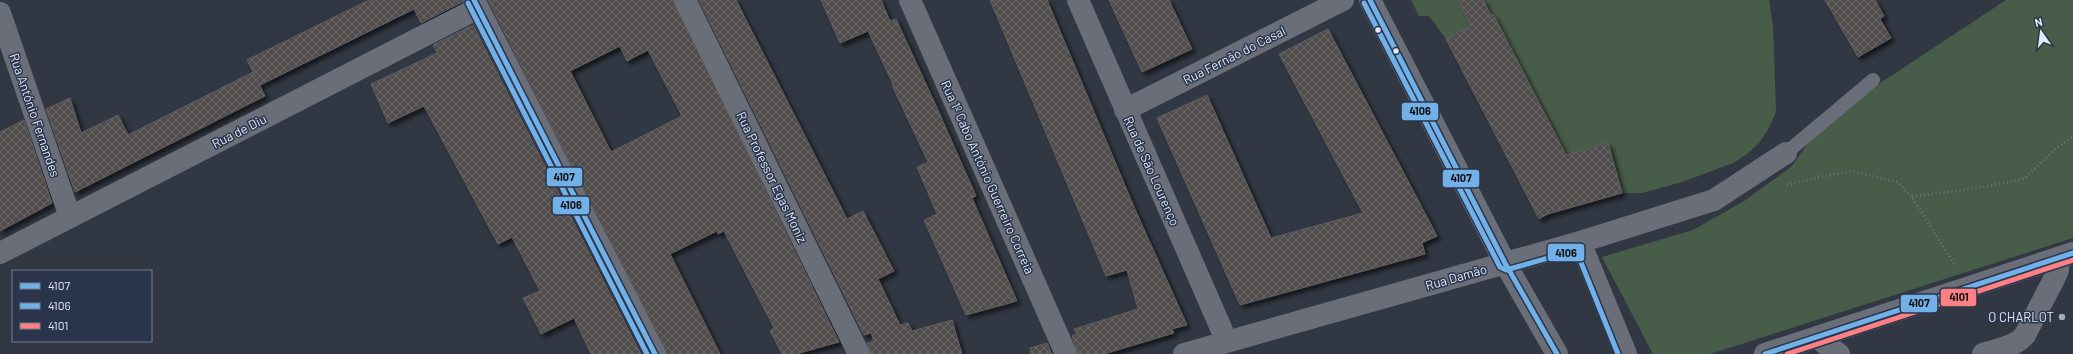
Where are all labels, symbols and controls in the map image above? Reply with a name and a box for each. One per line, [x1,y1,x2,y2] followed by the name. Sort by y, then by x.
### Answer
[2021,12,2061,52] north arrow
[2033,15,2044,29] text: N
[1180,22,1288,88] street label: Rua Fernão do Casal
[1373,25,1383,35] unlabelled marker
[1391,46,1401,56] unlabelled marker
[6,51,64,179] street label: Rua António Fernandes
[938,78,1038,276] street label: Rua 1º Cabo António Guerreiro Correia
[1401,102,1439,121] line badge: 4106
[1409,104,1431,117] text: 4106
[733,109,811,245] street label: Rua Professor Egas Moniz
[209,110,269,152] street label: Rua de Diu
[1121,114,1183,228] street label: Rua de São Lourenço
[546,167,583,187] line badge: 4107
[1442,169,1480,188] line badge: 4107
[553,170,575,183] text: 4107
[1450,171,1472,184] text: 4107
[552,196,590,215] line badge: 4106
[560,198,582,211] text: 4106
[1547,243,1585,262] line badge: 4106
[1555,246,1577,259] text: 4106
[1423,261,1489,293] street label: Rua Damão
[12,270,152,342] legend
[48,278,70,292] text: 4107
[1940,288,1977,307] line badge: 4101
[1949,290,1969,303] text: 4101
[1900,294,1938,313] line badge: 4107
[1908,296,1930,309] text: 4107
[48,298,71,312] text: 4106
[1988,309,2054,325] place label: O CHARLOT
[2057,312,2067,322] marker: O CHARLOT
[48,318,68,332] text: 4101

